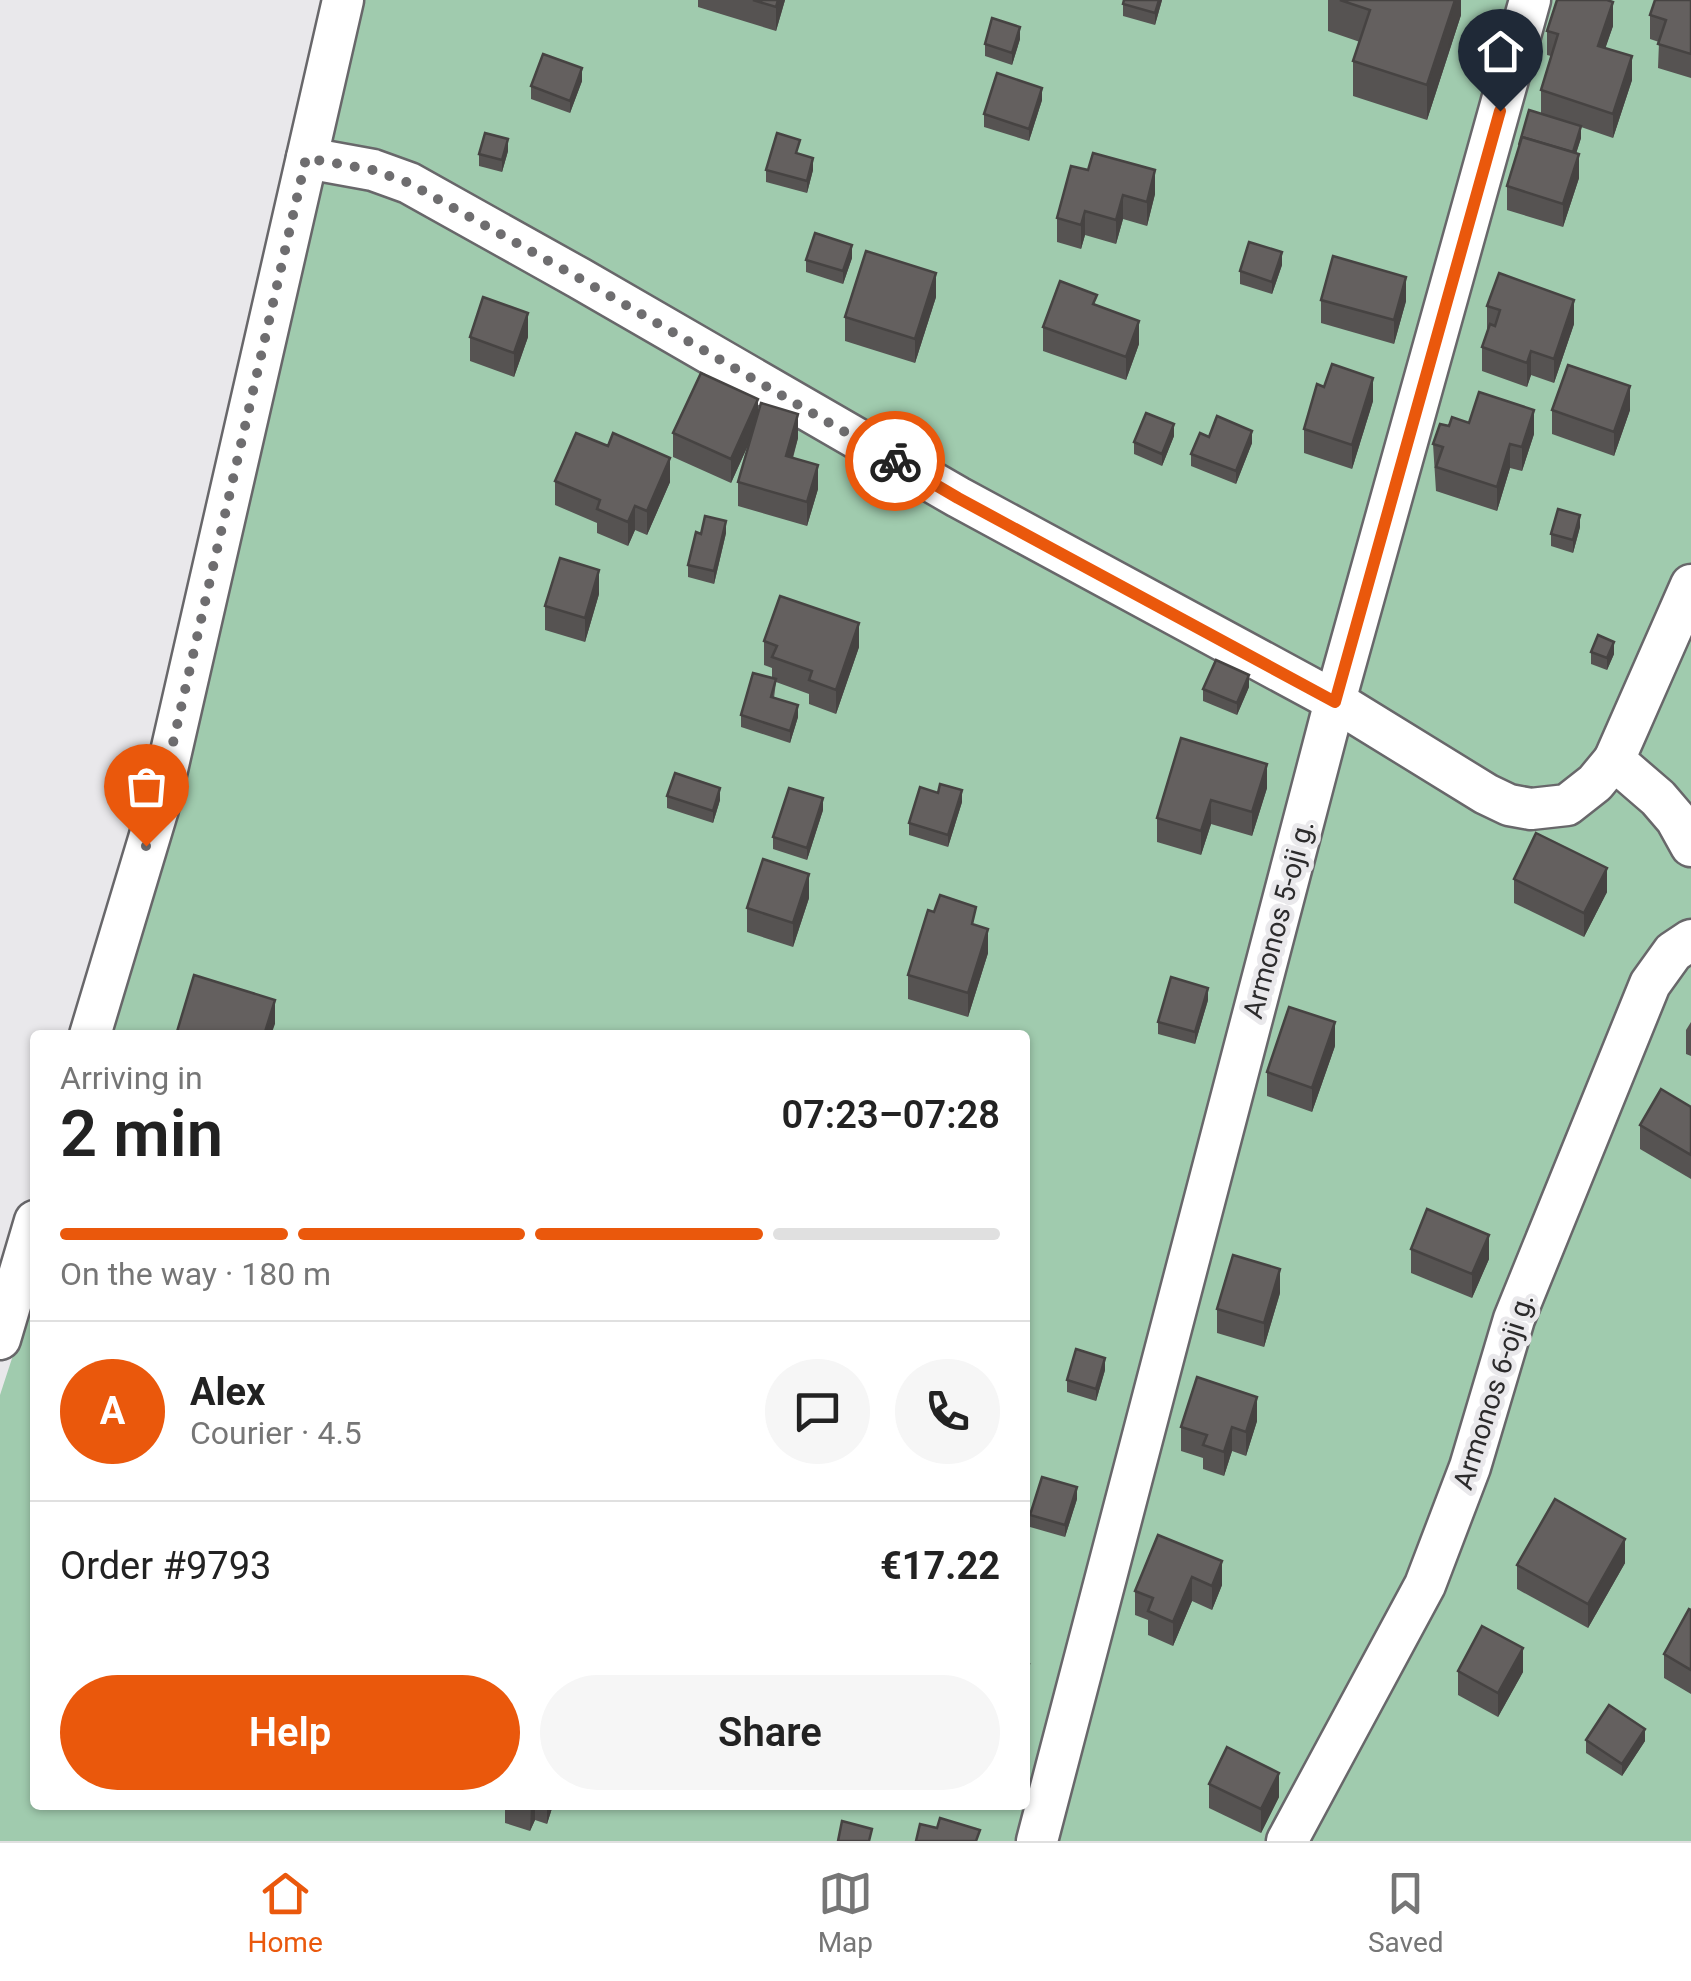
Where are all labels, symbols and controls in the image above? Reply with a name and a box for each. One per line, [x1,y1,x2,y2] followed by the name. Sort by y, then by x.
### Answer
[1458,9,1543,112] pin
[1473,24,1528,79] icon: home
[845,411,945,511] courier
[868,434,923,489] icon: bike
[104,744,189,847] pin
[119,759,174,814] icon: bag
[1236,816,1321,1022] street label: Armonos 5-oji g.
[60,1059,203,1097] text: Arriving in
[781,1093,1000,1137] text: 07:23–07:28
[60,1096,223,1172] text: 2 min
[60,1255,331,1293] text: On the way · 180 m
[1446,1289,1541,1493] street label: Armonos 6-oji g.
[765,1359,870,1464] button: chat
[895,1359,1000,1464] button: phone
[190,1370,265,1414] text: Alex
[100,1389,125,1433] text: A
[190,1414,362,1452] text: Courier · 4.5
[60,1544,271,1588] text: Order #9793
[880,1544,1000,1588] text: €17.22
[60,1675,520,1790] button: Help
[540,1675,1000,1790] button: Share
[247,1866,323,1959] tab: Home
[818,1866,873,1959] tab: Map
[1368,1866,1444,1959] tab: Saved

